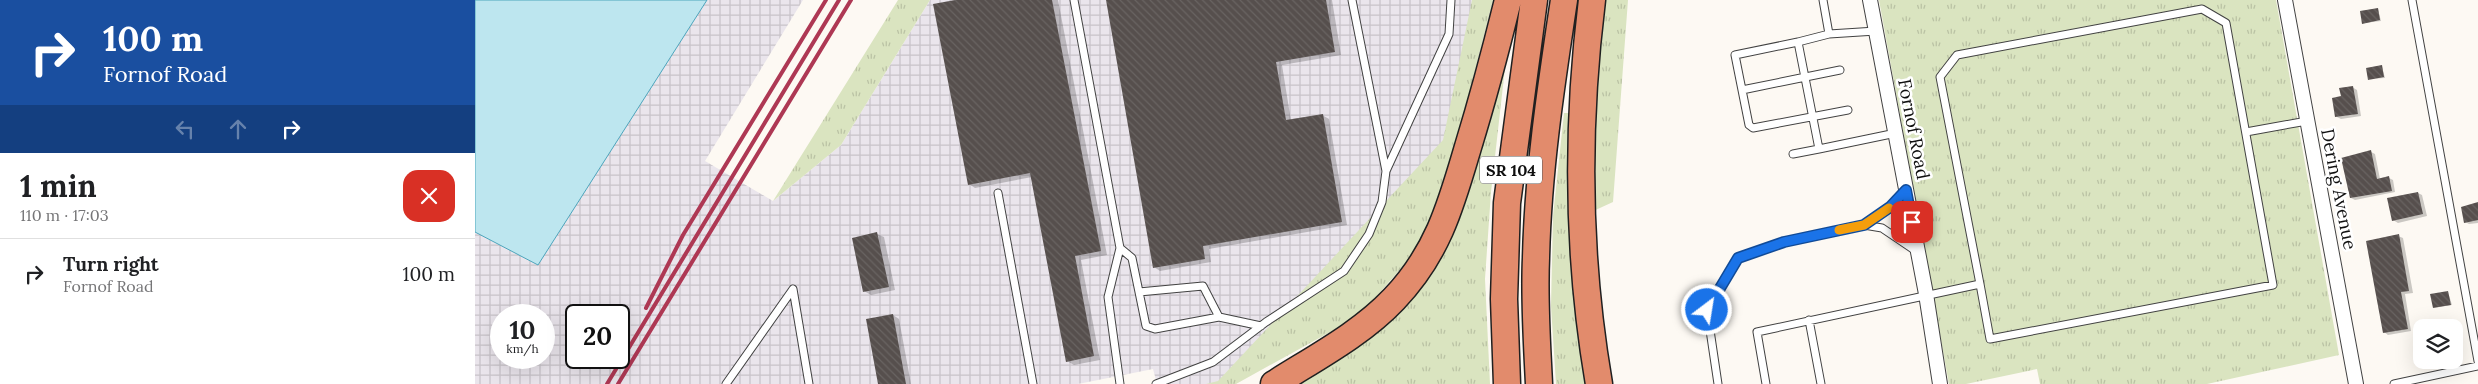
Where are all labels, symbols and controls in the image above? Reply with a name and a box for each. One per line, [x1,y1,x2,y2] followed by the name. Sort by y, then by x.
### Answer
[103,16,203,61] text: 100 m
[20,20,85,85] icon: right
[103,60,228,88] text: Fornof Road
[1893,77,1935,181] street label: Fornof Road
[171,115,199,143] icon: left
[224,115,252,143] icon: ahead
[277,115,305,143] icon: right
[2316,127,2362,252] street label: Dering Avenue
[1480,156,1542,184] road number: SR 104
[20,167,97,205] text: 1 min
[403,170,455,222] button: close
[1891,201,1933,243] pin
[20,205,109,225] text: 110 m · 17:03
[1898,208,1926,236] icon: arrive
[63,252,159,276] text: Turn right
[20,260,48,288] icon: right
[403,262,455,286] text: 100 m
[63,276,154,296] text: Fornof Road
[1680,283,1732,335] position arrow
[565,304,630,369] speed limit sign: 20
[509,314,536,346] text: 10
[2413,319,2463,369] map controls
[2413,319,2463,369] button: layers
[506,341,539,356] text: km/h

